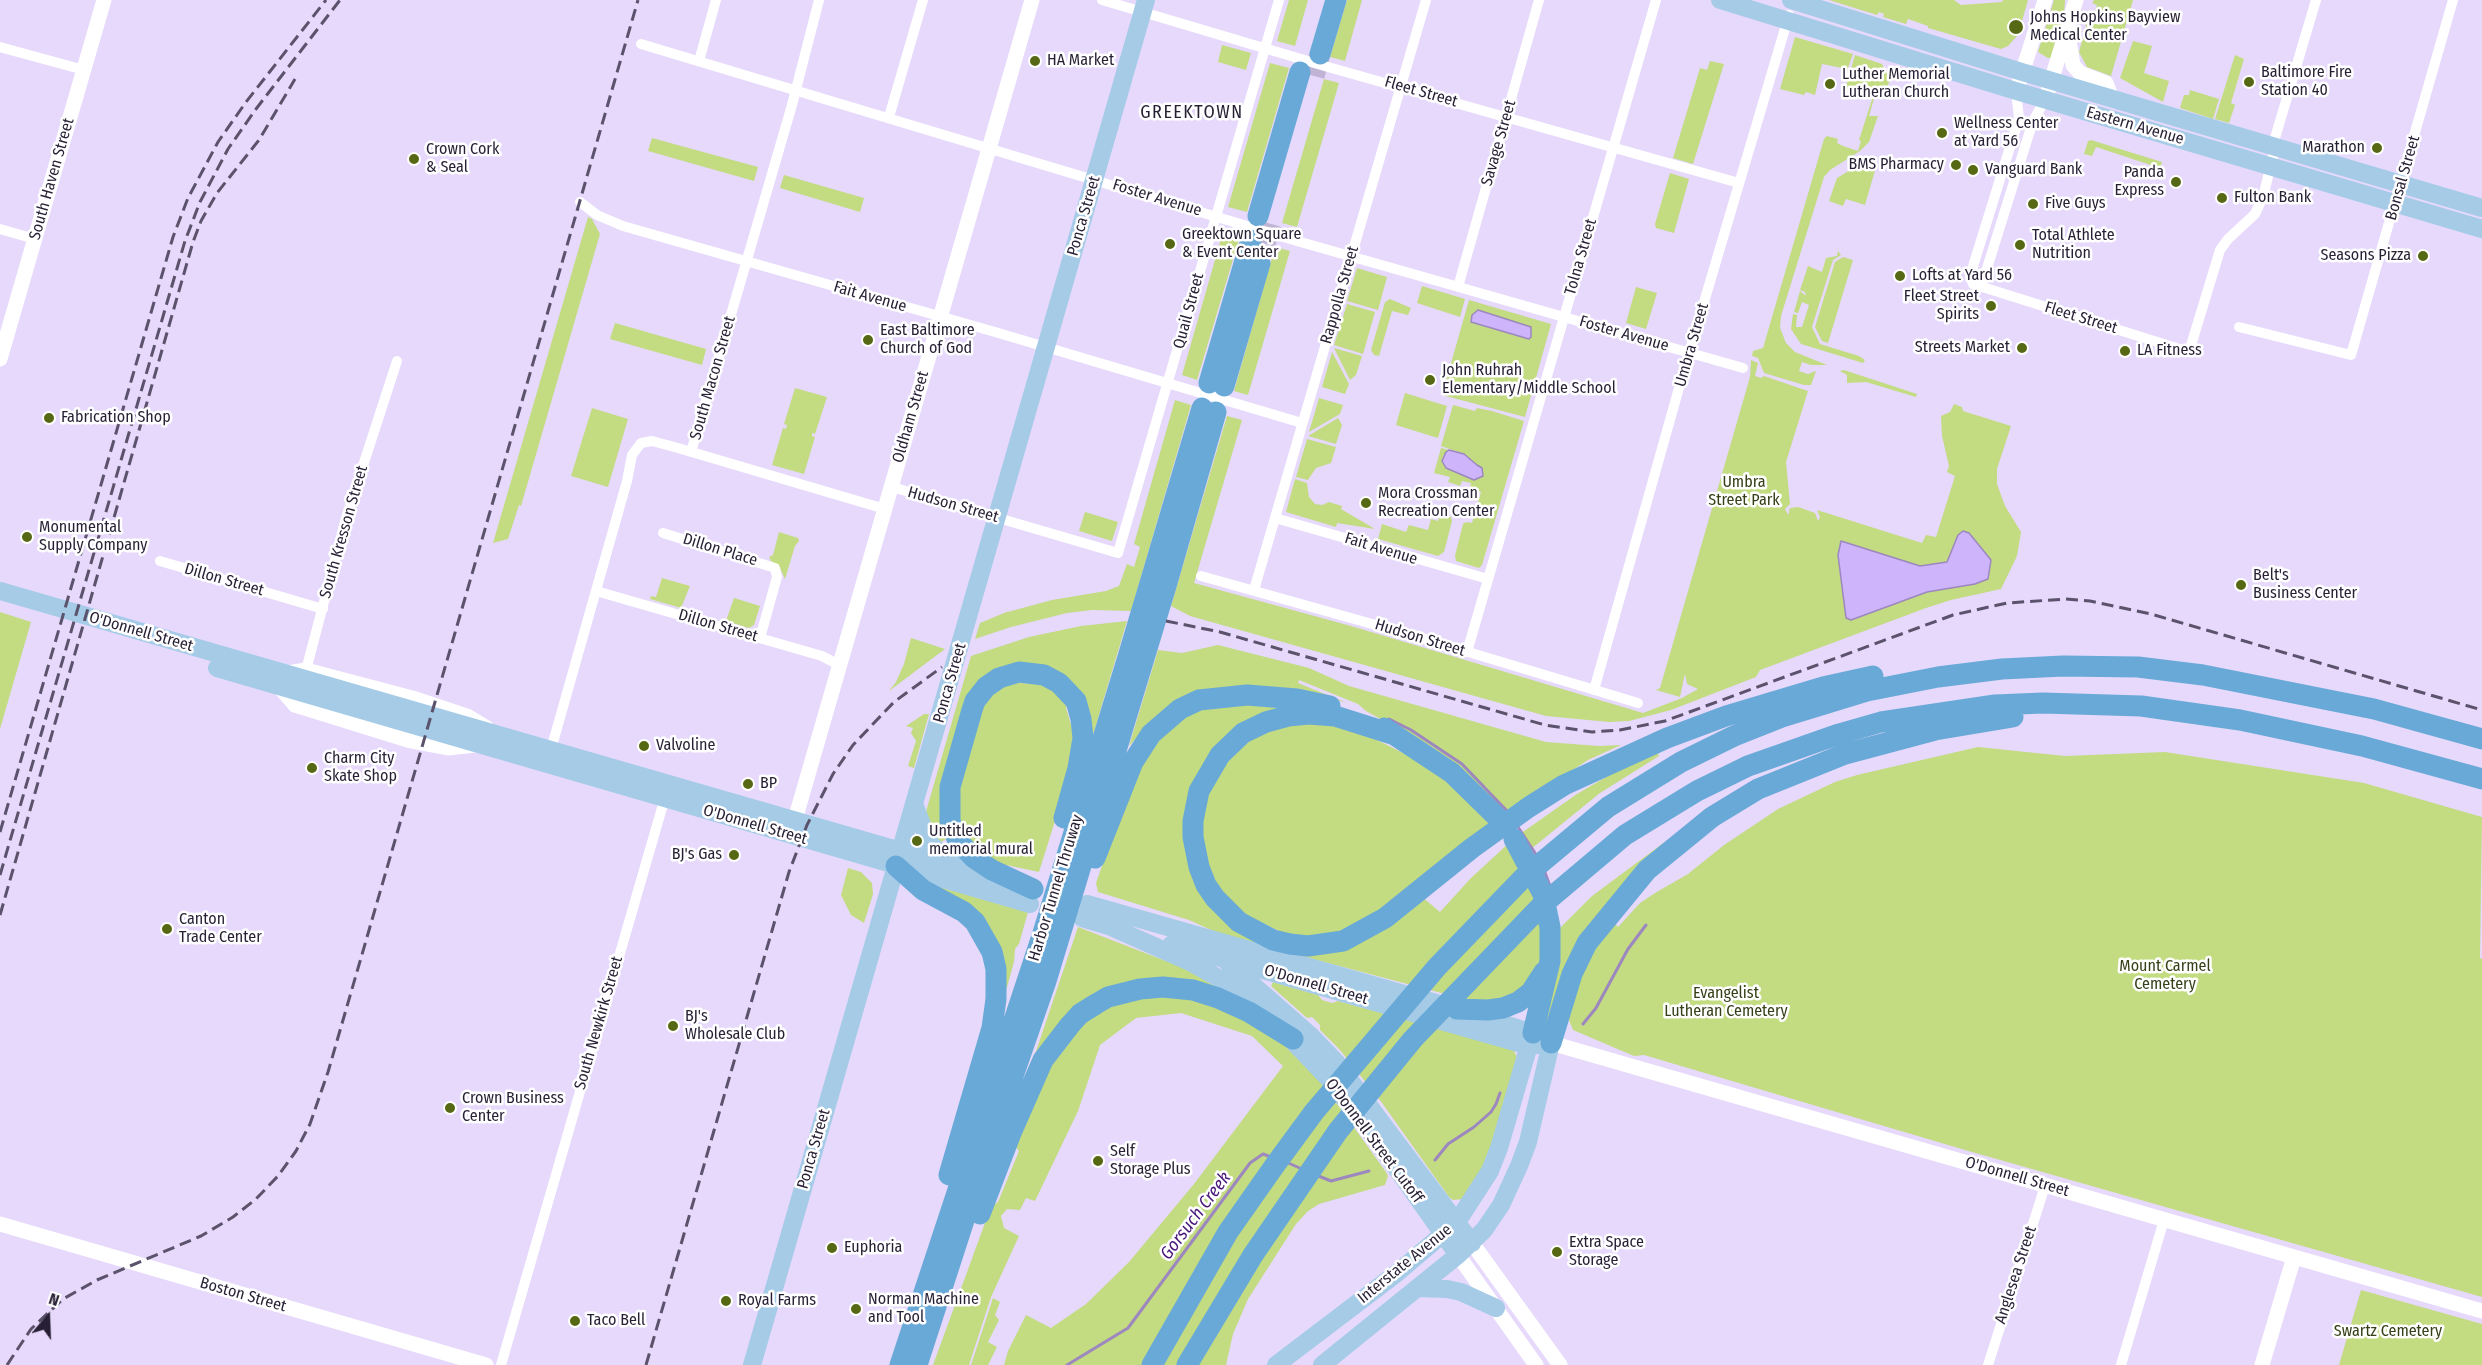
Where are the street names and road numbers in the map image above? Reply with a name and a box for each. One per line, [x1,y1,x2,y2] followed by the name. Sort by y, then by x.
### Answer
[1382,72,1460,112] street label: Fleet Street
[1478,98,1520,188] street label: Savage Street
[2084,103,2186,149] street label: Eastern Avenue
[25,116,79,242] street label: South Haven Street
[2382,133,2424,223] street label: Bonsal Street
[1063,174,1105,258] street label: Ponca Street
[1110,175,1204,221] street label: Foster Avenue
[1561,217,1601,297] street label: Tolna Street
[1317,244,1363,346] street label: Rappolla Street
[1170,271,1208,351] street label: Quail Street
[831,277,909,317] street label: Fait Avenue
[2042,298,2120,338] street label: Fleet Street
[1671,301,1713,389] street label: Umbra Street
[1577,312,1671,356] street label: Foster Avenue
[686,314,740,442] street label: South Macon Street
[889,369,933,465] street label: Oldham Street
[316,463,372,601] street label: South Kresson Street
[905,483,1001,527] street label: Hudson Street
[1342,529,1420,569] street label: Fait Avenue
[680,530,760,570] street label: Dillon Place
[182,560,266,600] street label: Dillon Street
[676,606,760,646] street label: Dillon Street
[87,608,195,656] street label: O'Donnell Street
[1373,615,1467,661] street label: Hudson Street
[929,641,971,725] street label: Ponca Street
[701,801,809,849] street label: O'Donnell Street
[1025,812,1087,964] street label: Harbor Tunnel Thruway
[571,954,627,1092] street label: South Newkirk Street
[1262,961,1370,1009] street label: O'Donnell Street
[1321,1075,1427,1207] street label: O'Donnell Street Cutoff
[793,1107,835,1191] street label: Ponca Street
[1963,1153,2071,1201] street label: O'Donnell Street
[1354,1220,1456,1308] street label: Interstate Avenue
[1991,1224,2041,1326] street label: Anglesea Street
[198,1274,288,1316] street label: Boston Street

